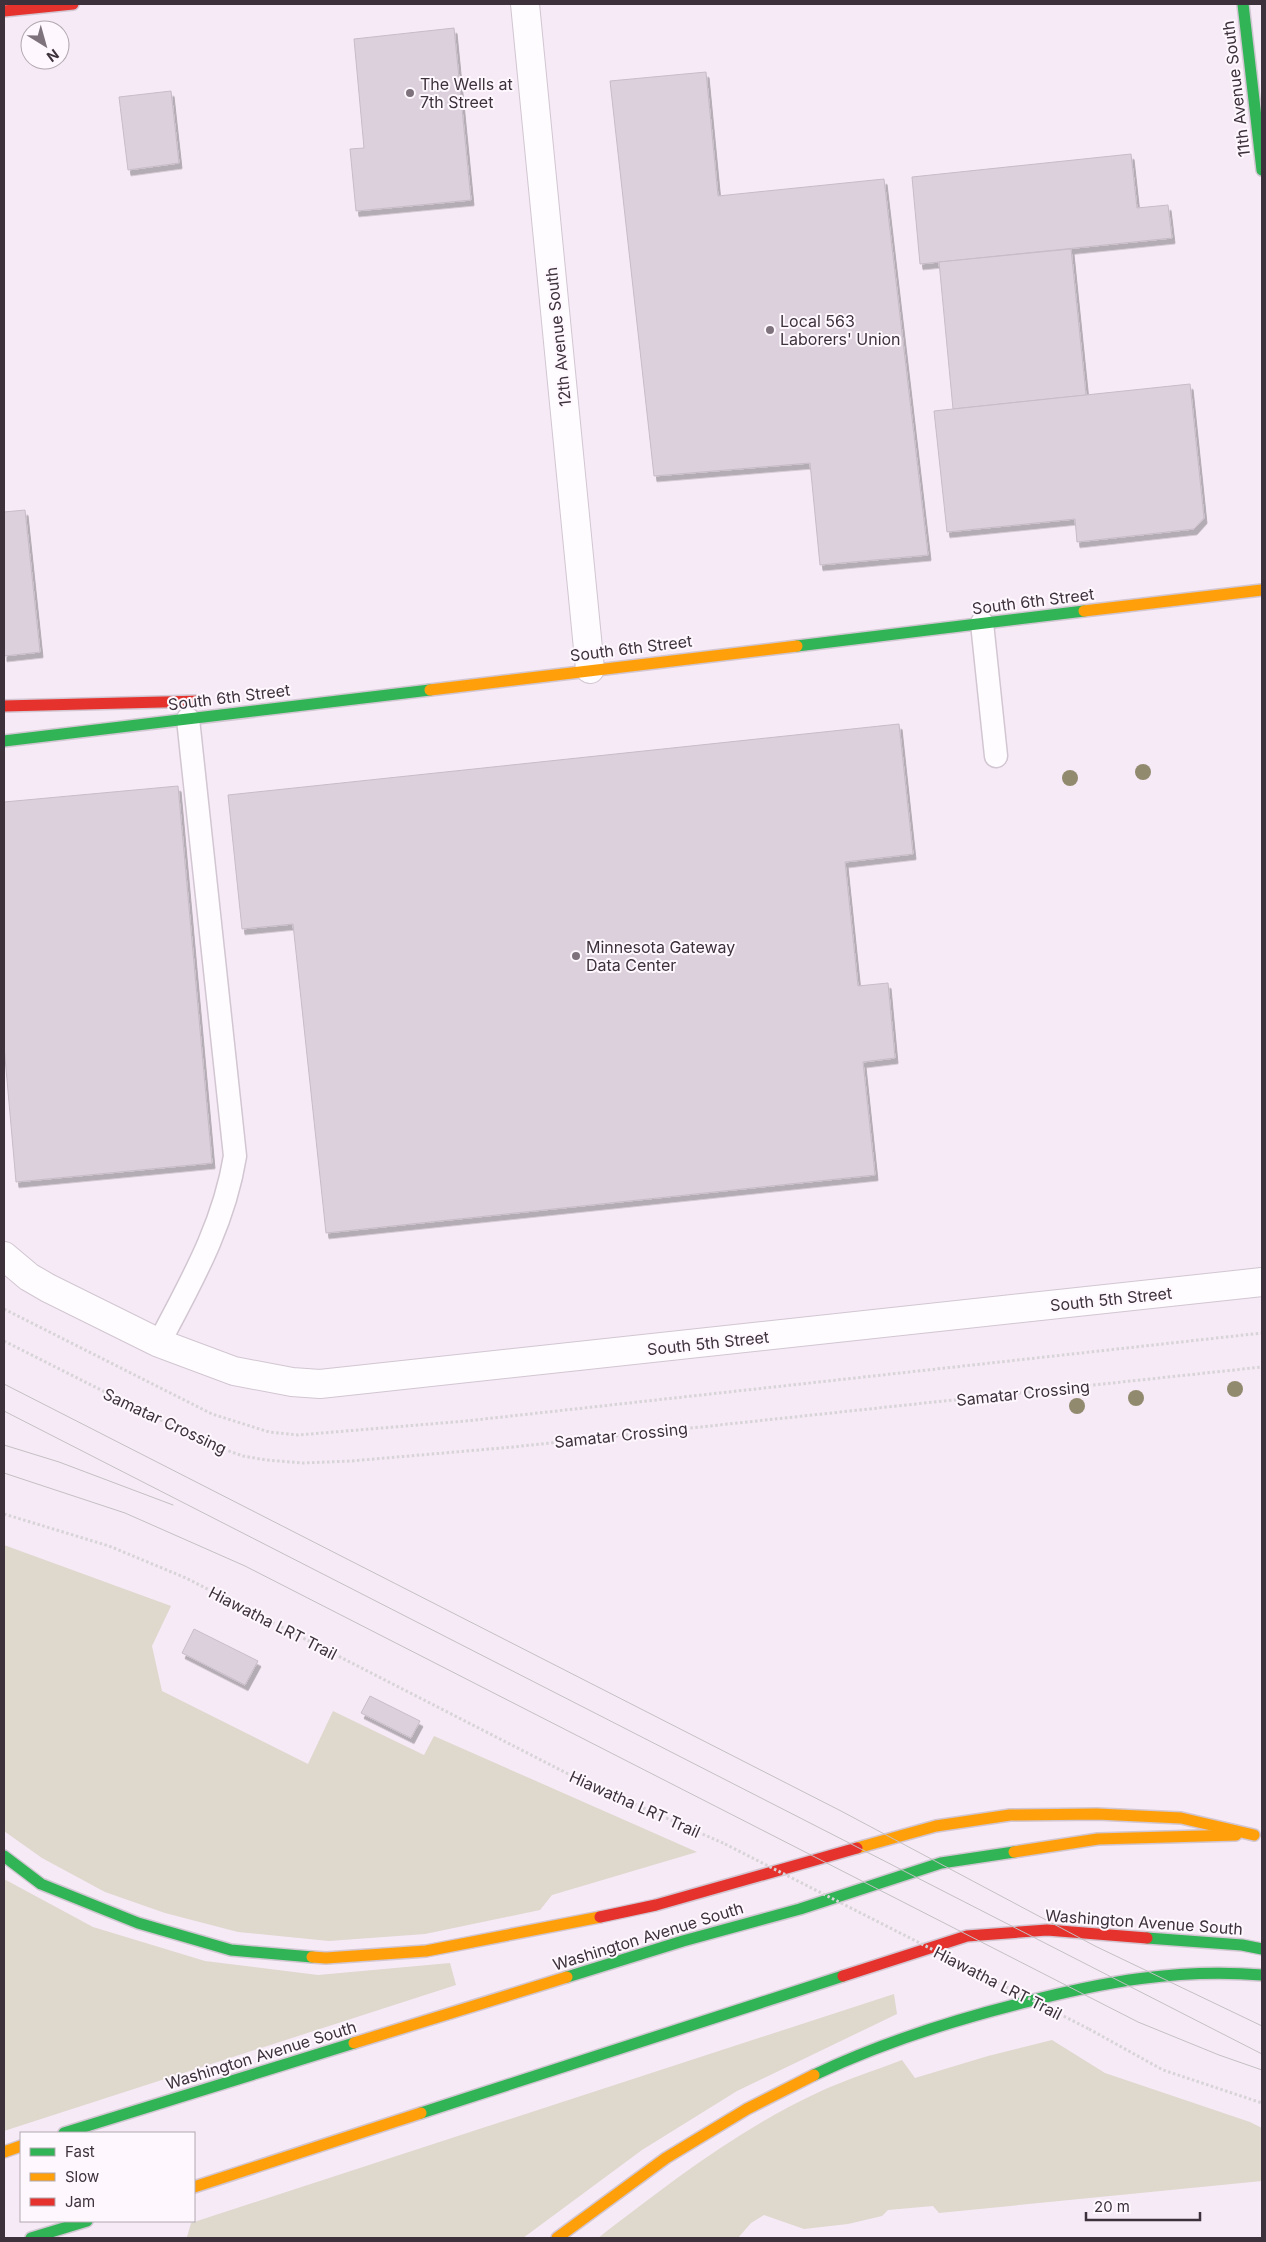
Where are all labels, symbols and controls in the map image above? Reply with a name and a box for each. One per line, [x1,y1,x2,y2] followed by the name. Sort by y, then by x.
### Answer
[20,20,70,70] north arrow
[1218,20,1254,158] street label: 11th Avenue South
[44,46,63,66] text: N
[420,74,513,112] place label: The Wells at 7th Street
[404,87,416,99] marker: The Wells at 7th Street
[541,266,575,408] street label: 12th Avenue South
[780,311,901,349] place label: Local 563 Laborers' Union
[764,324,776,336] marker: Local 563 Laborers' Union
[971,584,1095,618] street label: South 6th Street
[569,631,693,665] street label: South 6th Street
[167,680,291,714] street label: South 6th Street
[586,937,735,975] place label: Minnesota Gateway Data Center
[570,950,582,962] marker: Minnesota Gateway Data Center
[1049,1283,1173,1315] street label: South 5th Street
[646,1327,770,1359] street label: South 5th Street
[955,1376,1091,1410] street label: Samatar Crossing
[100,1384,230,1458] street label: Samatar Crossing
[553,1418,689,1452] street label: Samatar Crossing
[205,1582,341,1664] street label: Hiawatha LRT Trail
[566,1766,704,1842] street label: Hiawatha LRT Trail
[550,1897,746,1975] street label: Washington Avenue South
[1044,1905,1244,1939] street label: Washington Avenue South
[930,1942,1066,2024] street label: Hiawatha LRT Trail
[163,2016,359,2094] street label: Washington Avenue South
[20,2132,195,2222] legend
[65,2142,95,2161] text: Fast
[65,2167,99,2186] text: Slow
[1086,2190,1200,2222] scale bar
[65,2192,95,2211] text: Jam
[1094,2197,1130,2216] text: 20 m

